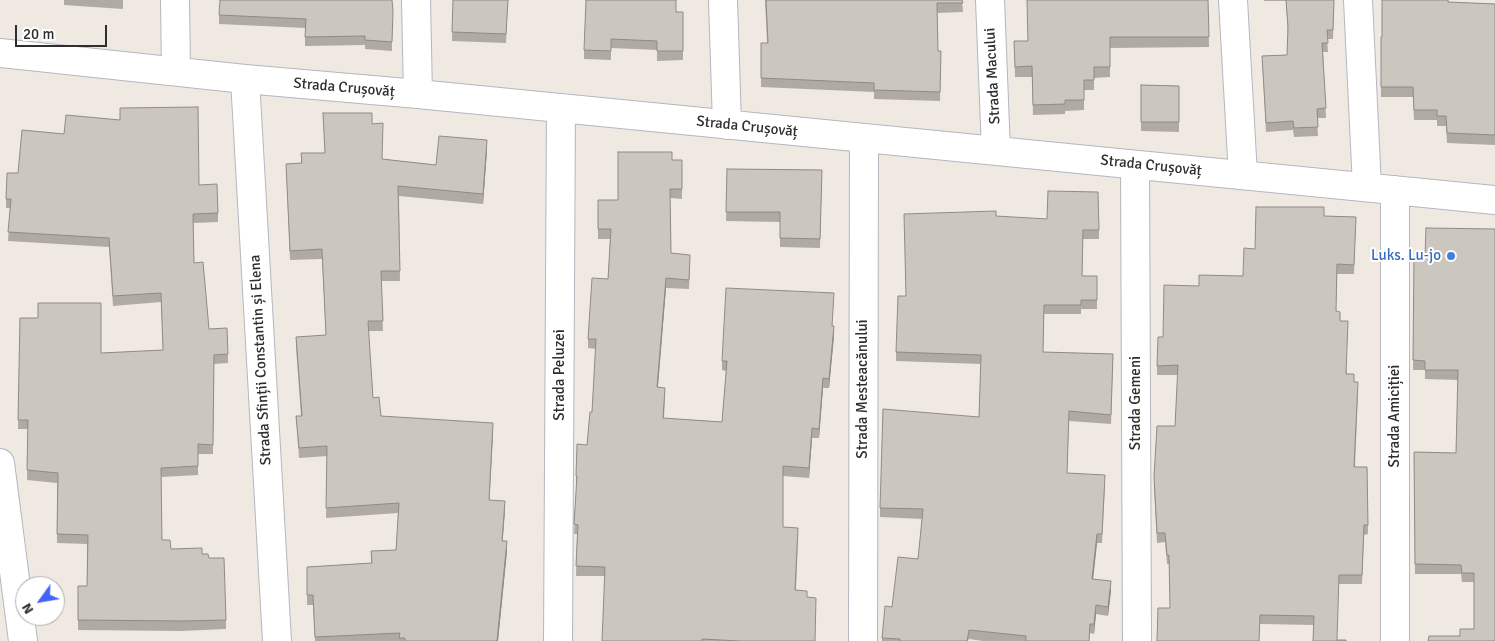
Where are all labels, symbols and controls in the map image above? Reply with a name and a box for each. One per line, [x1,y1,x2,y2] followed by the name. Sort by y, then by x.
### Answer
[18,15,110,47] scale bar
[23,25,54,43] text: 20 m
[981,27,1005,125] street label: Strada Macului
[292,75,396,101] street label: Strada Crușovăț
[695,113,799,141] street label: Strada Crușovăț
[1099,152,1203,180] street label: Strada Crușovăț
[1371,247,1441,265] place label: Luks. Lu-jo
[1445,250,1457,262] marker: Luks. Lu-jo
[246,254,276,466] street label: Strada Sfinții Constantin și Elena
[854,319,872,459] street label: Strada Mesteacănului
[551,329,569,421] street label: Strada Peluzei
[1127,356,1145,450] street label: Strada Gemeni
[1386,365,1404,467] street label: Strada Amiciției
[15,576,65,626] north arrow
[18,600,37,617] text: N

